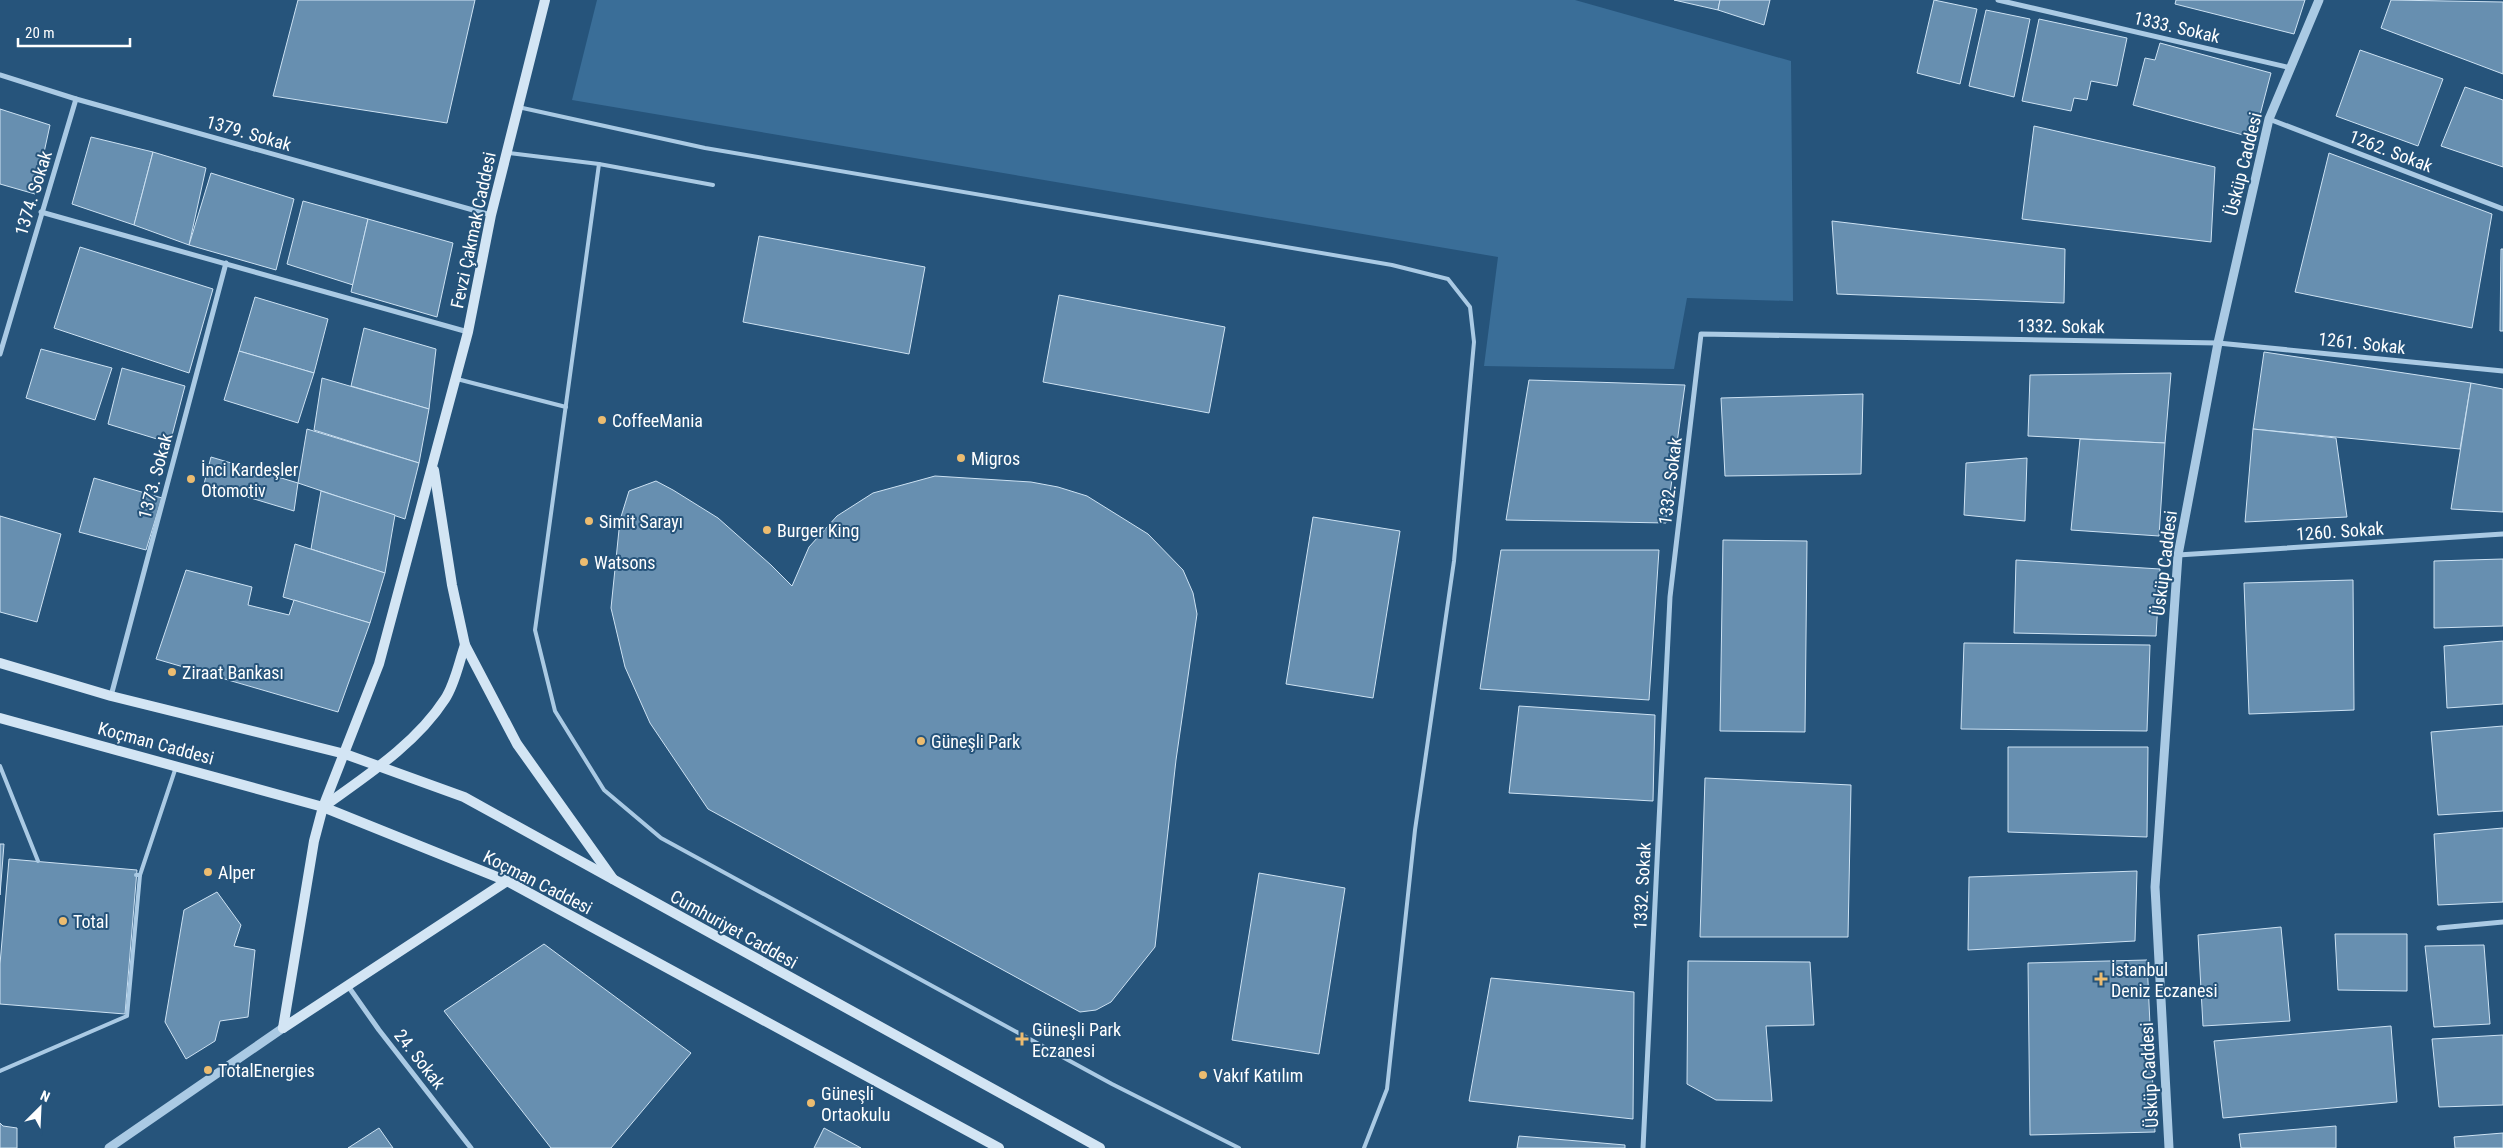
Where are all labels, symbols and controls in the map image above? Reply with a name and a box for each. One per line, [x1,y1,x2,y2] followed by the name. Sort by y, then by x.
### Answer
[2132,7,2222,47] street label: 1333. Sokak
[18,15,130,47] scale bar
[25,24,55,42] text: 20 m
[2220,110,2266,218] street label: Üsküp Caddesi
[204,111,294,155] street label: 1379. Sokak
[2346,125,2436,177] street label: 1262. Sokak
[10,148,56,238] street label: 1374. Sokak
[446,150,500,310] street label: Fevzi Çakmak Caddesi
[2017,315,2105,337] street label: 1332. Sokak
[2317,328,2407,358] street label: 1261. Sokak
[612,410,703,431] place label: CoffeeMania
[596,414,608,426] marker: CoffeeMania
[134,431,176,521] street label: 1373. Sokak
[1654,436,1686,526] street label: 1332. Sokak
[971,448,1020,469] place label: Migros
[955,452,967,464] marker: Migros
[201,459,299,501] place label: İnci Kardeşler Otomotiv
[185,473,197,485] marker: İnci Kardeşler Otomotiv
[2147,509,2181,617] street label: Üsküp Caddesi
[599,511,683,532] place label: Simit Sarayı
[583,515,595,527] marker: Simit Sarayı
[2296,517,2384,545] street label: 1260. Sokak
[777,520,859,541] place label: Burger King
[761,524,773,536] marker: Burger King
[594,552,656,573] place label: Watsons
[578,556,590,568] marker: Watsons
[182,662,284,683] place label: Ziraat Bankası
[166,666,178,678] marker: Ziraat Bankası
[96,717,216,769] street label: Koçman Caddesi
[931,731,1020,752] place label: Güneşli Park
[915,735,927,747] marker: Güneşli Park
[1629,842,1655,930] street label: 1332. Sokak
[480,846,596,918] street label: Koçman Caddesi
[218,862,256,883] place label: Alper
[202,866,214,878] marker: Alper
[667,885,801,973] street label: Cumhuriyet Caddesi
[73,911,109,932] place label: Total
[57,915,69,927] marker: Total
[2111,959,2218,1001] place label: İstanbul Deniz Eczanesi
[2095,973,2107,985] marker: İstanbul Deniz Eczanesi
[1032,1019,1121,1061] place label: Güneşli Park Eczanesi
[2136,1022,2162,1128] street label: Üsküp Caddesi
[390,1025,450,1093] street label: 24. Sokak
[1016,1033,1028,1045] marker: Güneşli Park Eczanesi
[218,1060,315,1081] place label: TotalEnergies
[202,1064,214,1076] marker: TotalEnergies
[1213,1065,1303,1086] place label: Vakıf Katılım
[1197,1069,1209,1081] marker: Vakıf Katılım
[15,1083,65,1133] north arrow
[821,1083,890,1125] place label: Güneşli Ortaokulu
[38,1087,52,1105] text: N
[805,1097,817,1109] marker: Güneşli Ortaokulu

